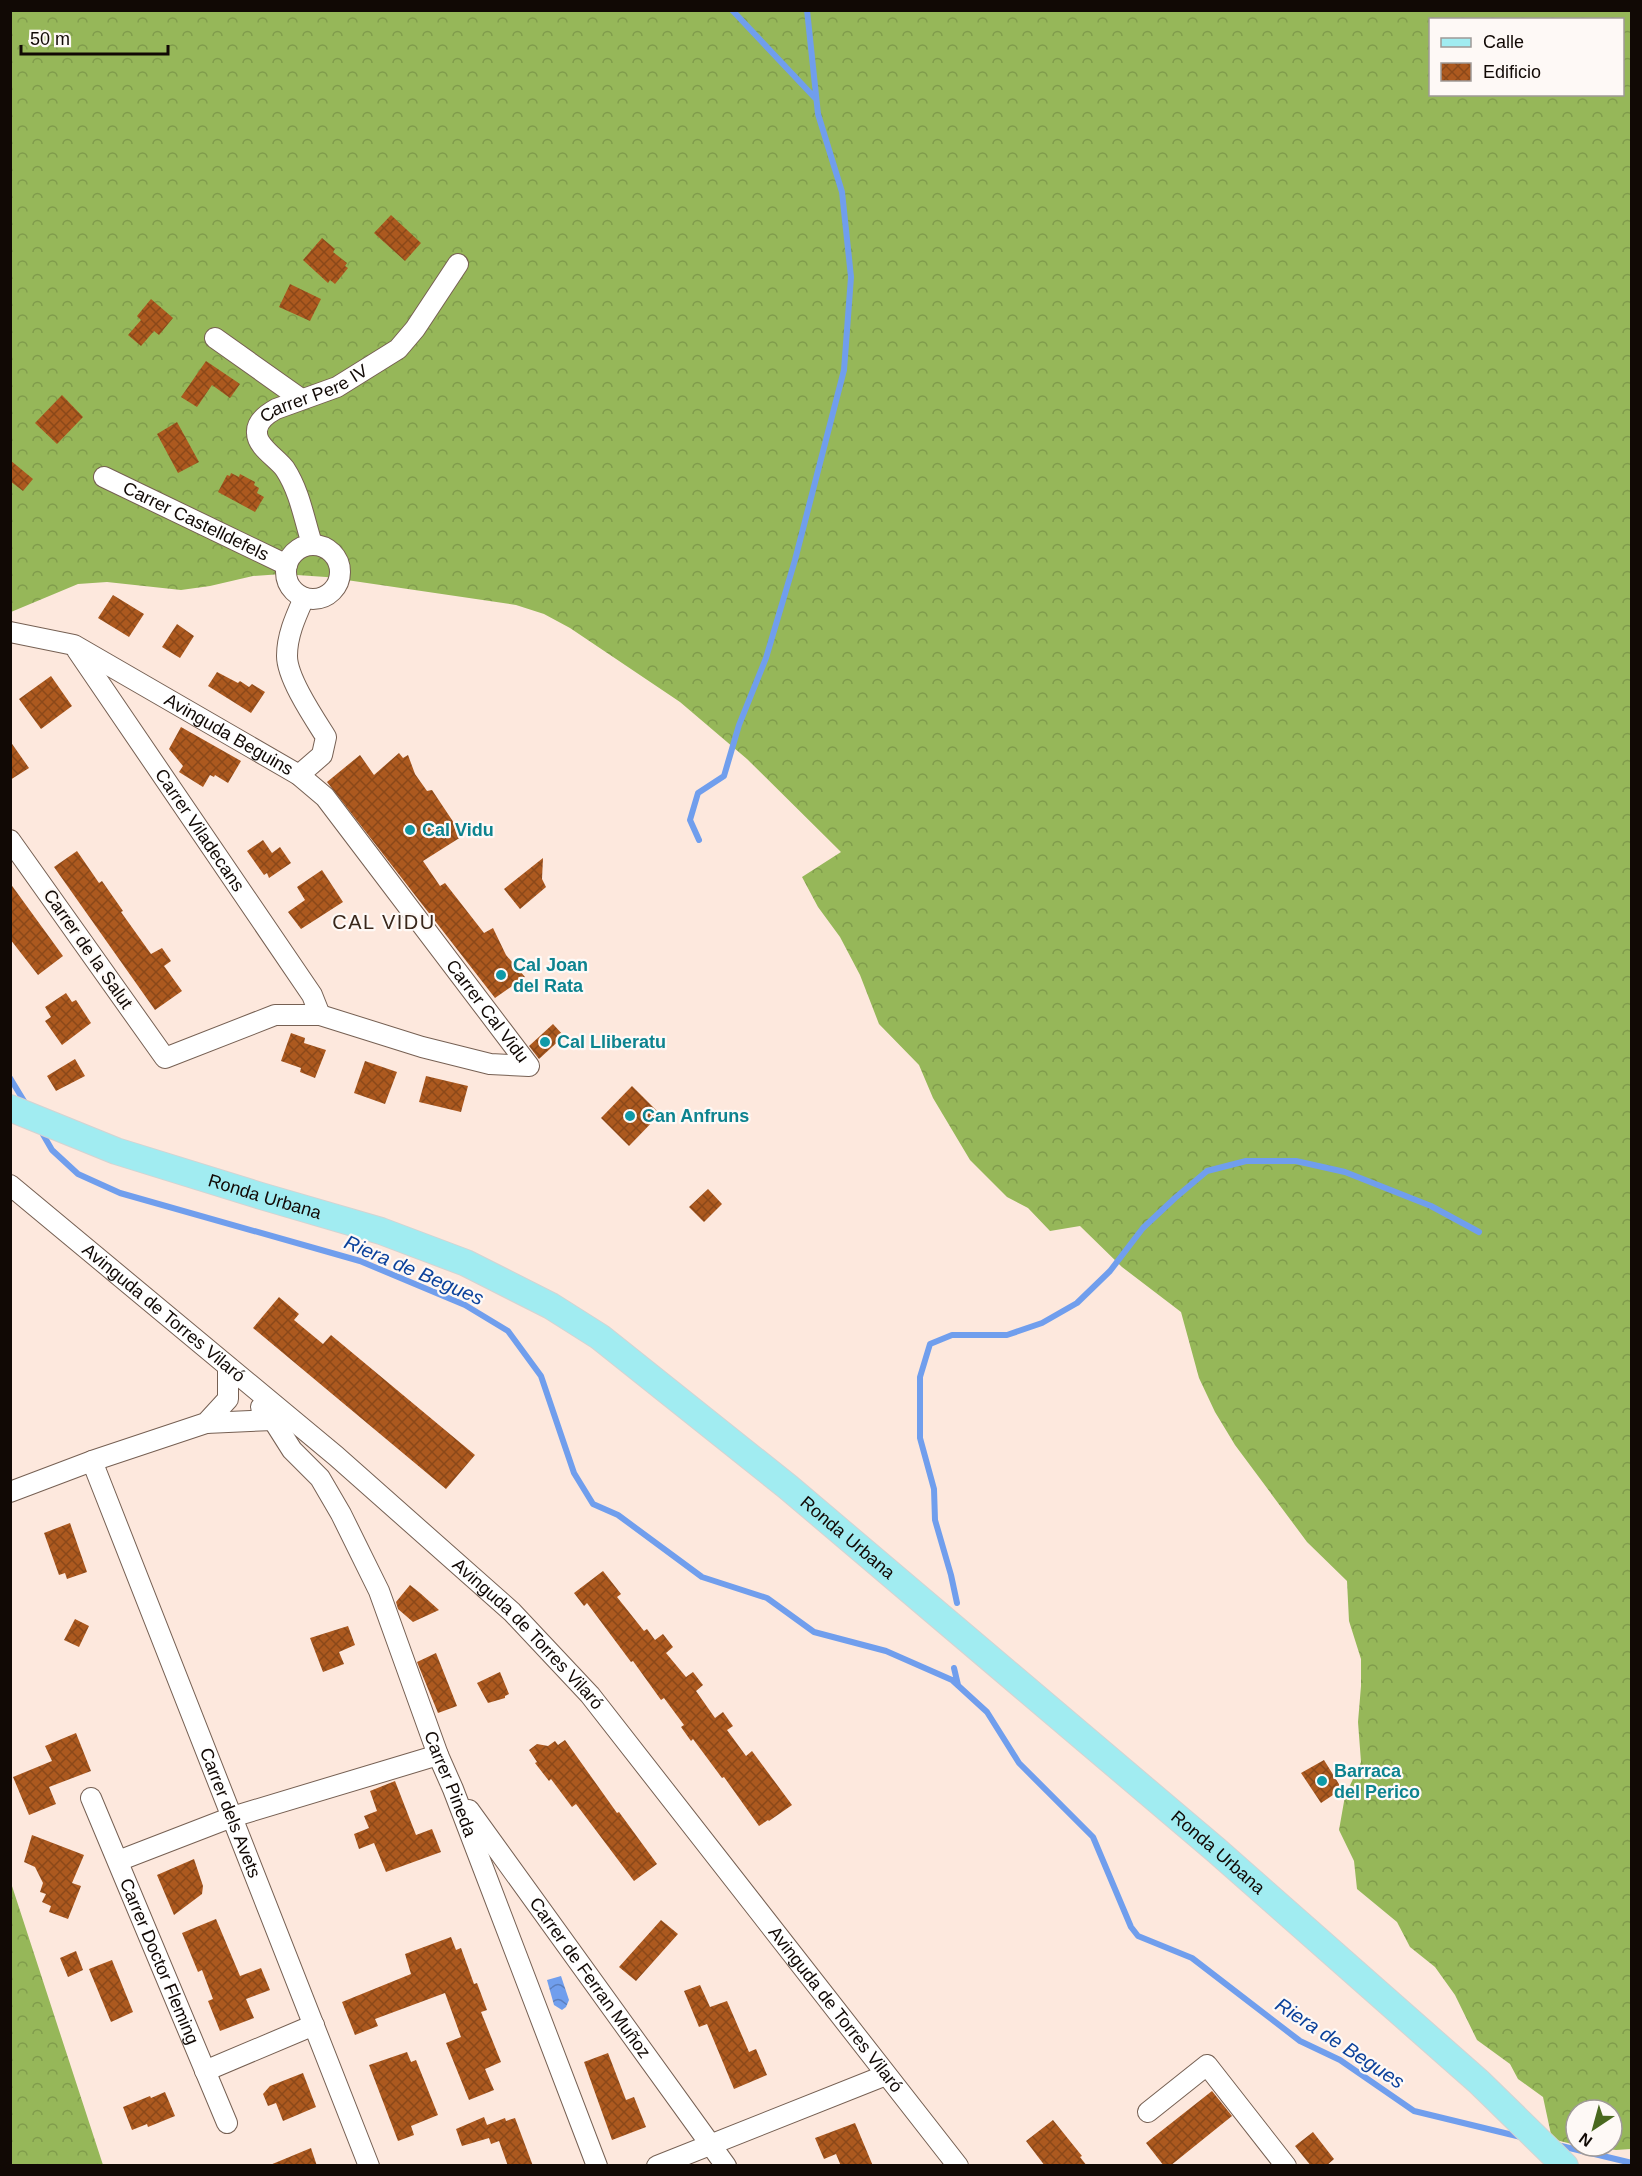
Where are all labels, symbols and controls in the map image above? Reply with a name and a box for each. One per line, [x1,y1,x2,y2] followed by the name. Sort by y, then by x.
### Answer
[21,18,168,56] scale bar
[1429,18,1624,96] legend
[30,29,70,49] text: 50 m
[1483,32,1524,52] text: Calle
[1483,62,1541,82] text: Edificio
[256,360,371,427] street label: Carrer Pere IV
[120,478,272,565] street label: Carrer Castelldefels
[161,690,296,779] street label: Avinguda Beguins
[151,765,248,895] street label: Carrer Viladecans
[422,820,494,840] place label: Cal Vidu
[403,823,417,837] marker: Cal Vidu
[39,885,137,1013] street label: Carrer de la Salut
[332,911,436,933] district label: CAL VIDU
[513,955,588,996] place label: Cal Joan del Rata
[442,956,533,1067] street label: Carrer Cal Vidu
[494,968,508,982] marker: Cal Joan del Rata
[557,1032,666,1052] place label: Cal Lliberatu
[538,1035,552,1049] marker: Cal Lliberatu
[642,1106,749,1126] place label: Can Anfruns
[623,1109,637,1123] marker: Can Anfruns
[206,1170,325,1223] street label: Ronda Urbana
[341,1231,487,1309] water label: Riera de Begues
[78,1240,249,1386] street label: Avinguda de Torres Vilaró
[797,1492,900,1584] street label: Ronda Urbana
[449,1554,607,1713] street label: Avinguda de Torres Vilaró
[420,1728,481,1840] street label: Carrer Pineda
[196,1745,265,1881] street label: Carrer dels Avets
[1334,1761,1420,1802] place label: Barraca del Perico
[1315,1774,1329,1788] marker: Barraca del Perico
[1167,1806,1270,1899] street label: Ronda Urbana
[116,1875,203,2047] street label: Carrer Doctor Fleming
[526,1894,655,2062] street label: Carrer de Ferran Muñoz
[765,1922,907,2096] street label: Avinguda de Torres Vilaró
[1272,1993,1408,2093] water label: Riera de Begues
[1564,2098,1624,2158] north arrow
[1576,2129,1595,2150] text: N

